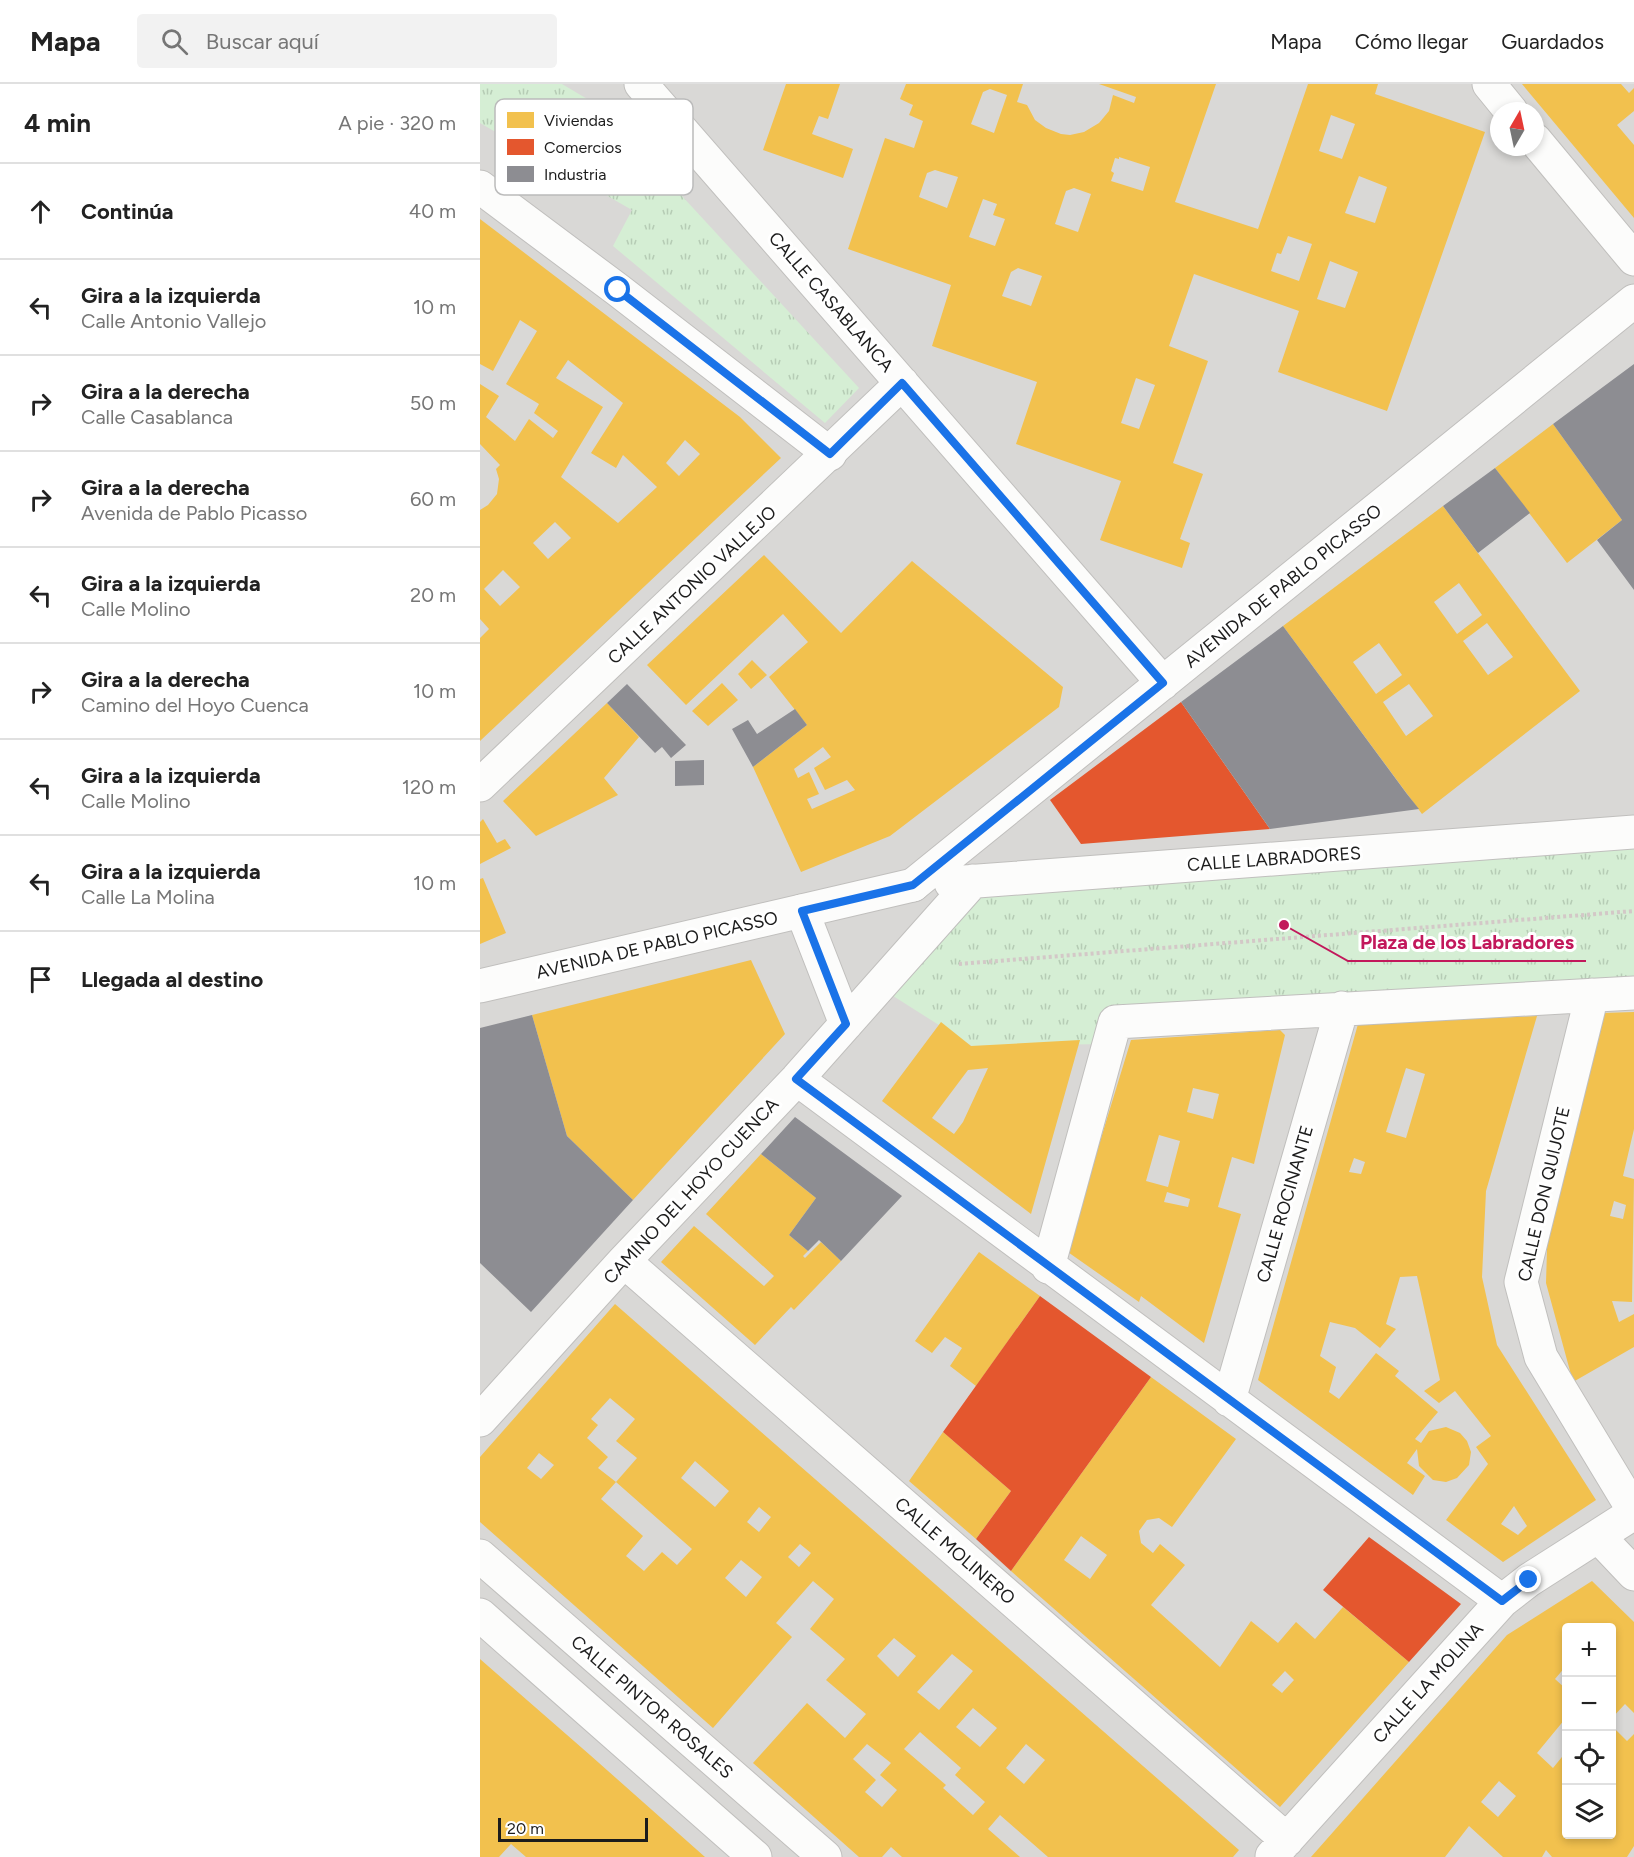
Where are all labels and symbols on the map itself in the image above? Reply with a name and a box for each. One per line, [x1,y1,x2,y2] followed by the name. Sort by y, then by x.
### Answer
[495,99,693,195] legend
[1490,102,1544,156] north arrow
[544,111,614,130] text: Viviendas
[544,138,622,157] text: Comercios
[544,165,606,184] text: Industria
[764,227,898,377] street label: CALLE CASABLANCA
[604,276,630,302] route start
[1180,500,1386,672] street label: AVENIDA DE PABLO PICASSO
[603,501,781,669] street label: CALLE ANTONIO VALLEJO
[1186,842,1362,876] street label: CALLE LABRADORES
[534,906,780,984] street label: AVENIDA DE PABLO PICASSO
[1348,923,1586,961] callout: Plaza de los Labradores
[1360,930,1574,954] text: Plaza de los Labradores
[599,1093,783,1289] street label: CAMINO DEL HOYO CUENCA
[1513,1104,1575,1284] street label: CALLE DON QUIJOTE
[1252,1123,1318,1285] street label: CALLE ROCINANTE
[890,1493,1020,1609] street label: CALLE MOLINERO
[1515,1566,1541,1592] route end
[1368,1618,1488,1748] street label: CALLE LA MOLINA
[567,1631,737,1783] street label: CALLE PINTOR ROSALES
[498,1815,648,1842] scale bar

